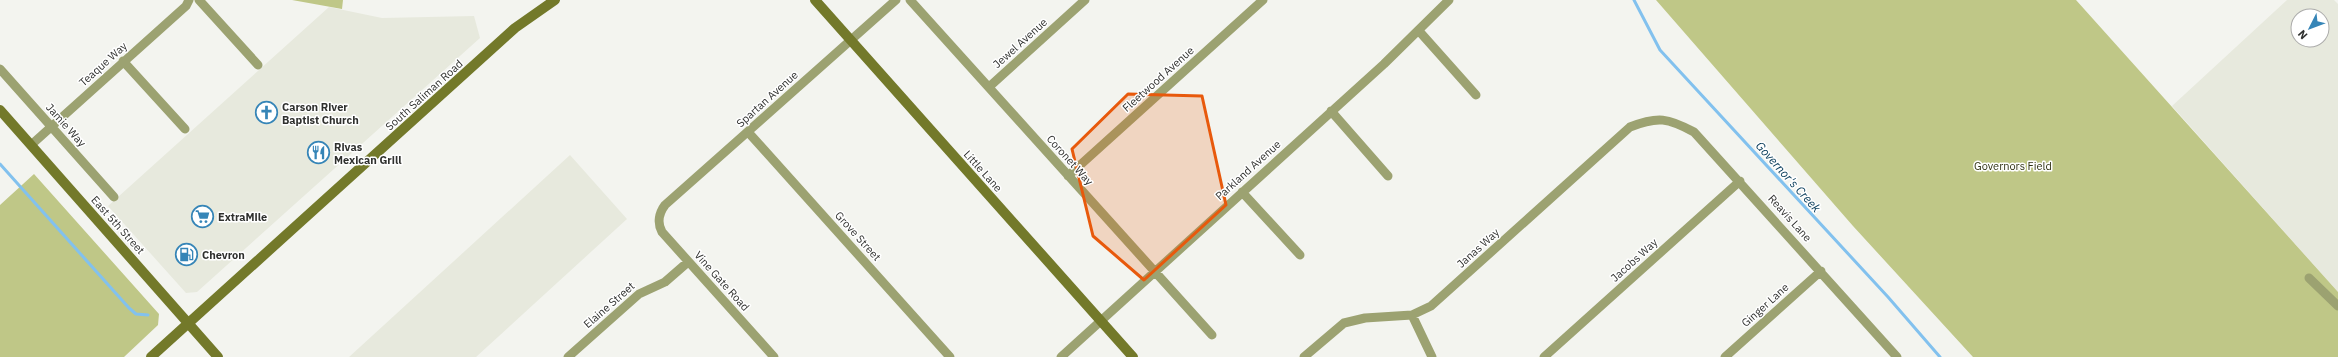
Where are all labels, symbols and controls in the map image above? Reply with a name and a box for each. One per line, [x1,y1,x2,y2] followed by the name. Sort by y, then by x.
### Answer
[2290,8,2330,48] north arrow
[990,15,1050,71] street label: Jewel Avenue
[2295,27,2310,42] text: N
[76,38,130,89] street label: Teaque Way
[1119,43,1197,115] street label: Fleetwood Avenue
[382,57,466,133] street label: South Saliman Road
[733,68,801,130] street label: Spartan Avenue
[43,100,89,150] street label: Jamie Way
[253,100,279,126] church icon: Carson River Baptist Church
[282,100,359,127] place label: Carson River Baptist Church
[1044,132,1097,188] street label: Coronet Way
[1212,137,1284,203] street label: Parkland Avenue
[1753,138,1825,216] water label: Governor's Creek
[306,140,332,166] restaurant icon: Rivas Mexican Grill
[334,140,402,167] place label: Rivas Mexican Grill
[961,147,1005,195] street label: Little Lane
[1974,159,2052,173] park label: Governors Field
[1765,192,1815,244] street label: Reavis Lane
[88,193,148,257] street label: East 5th Street
[190,204,216,230] supermarket icon: ExtraMile
[832,208,884,264] street label: Grove Street
[218,210,267,224] place label: ExtraMile
[1454,225,1503,271] street label: Janas Way
[1608,235,1661,285] street label: Jacobs Way
[174,242,200,268] fuel station icon: Chevron
[202,248,245,262] place label: Chevron
[692,248,752,314] street label: Vine Gate Road
[581,279,637,331] street label: Elaine Street
[1738,280,1792,330] street label: Ginger Lane

